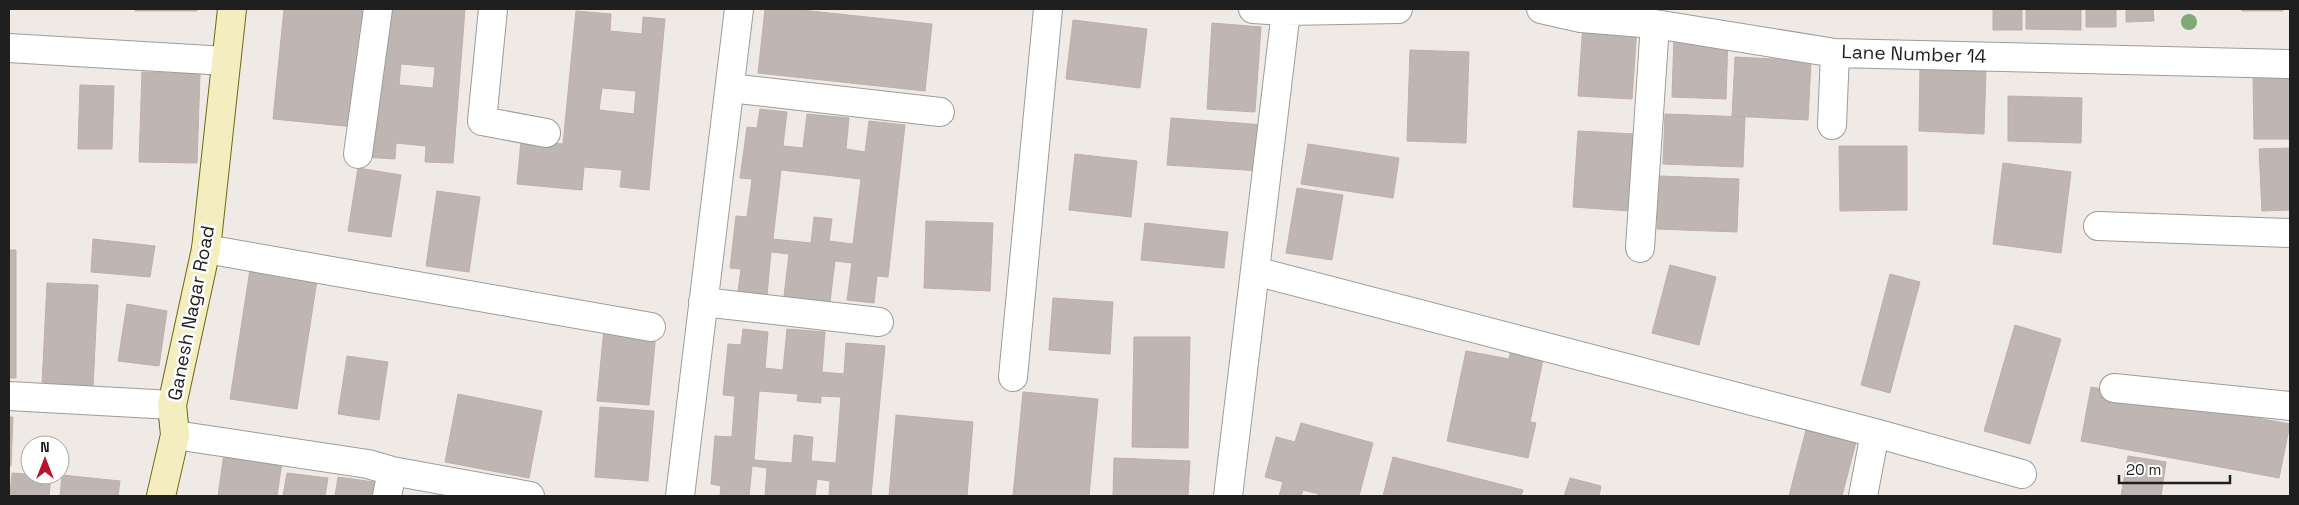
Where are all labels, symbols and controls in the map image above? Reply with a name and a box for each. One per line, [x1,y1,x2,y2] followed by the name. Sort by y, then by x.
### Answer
[1841,39,1987,69] street label: Lane Number 14
[162,223,220,403] street label: Ganesh Nagar Road
[20,435,70,485] north arrow
[40,438,50,456] text: N
[2119,452,2230,484] scale bar
[2126,460,2161,479] text: 20 m

